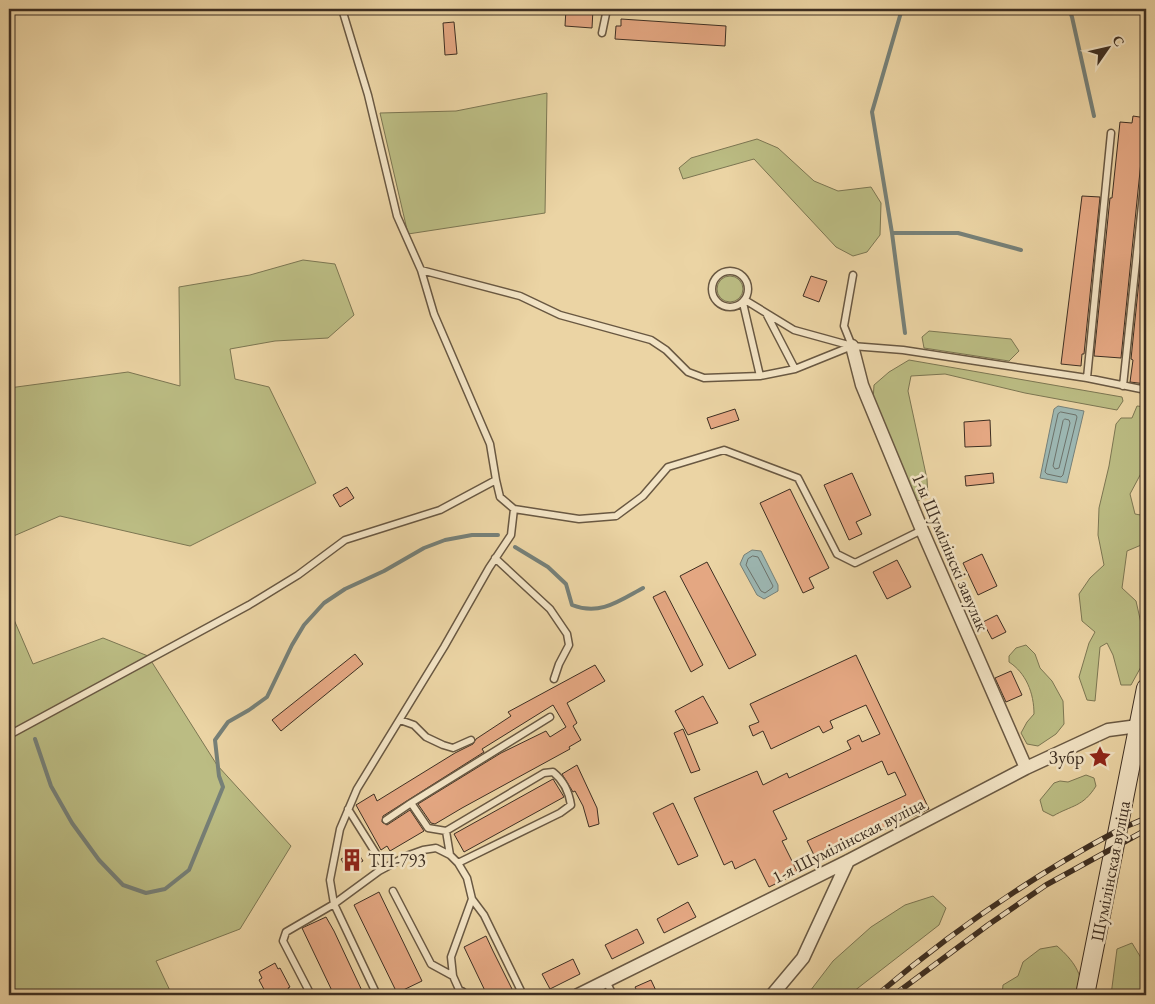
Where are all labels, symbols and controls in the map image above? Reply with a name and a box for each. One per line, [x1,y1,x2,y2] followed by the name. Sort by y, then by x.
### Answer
[1082,22,1132,72] north arrow
[1109,32,1129,50] text: С
[907,469,995,635] street label: 1-ы Шумілінскі завулак
[1087,744,1113,770] place icon: Зубр
[1049,746,1084,769] place label: Зубр
[768,791,929,888] street label: 1-я Шумілінская вуліца
[1085,798,1135,943] street label: Шумілінская вуліца
[339,847,365,873] building icon: ТП-793
[368,849,426,872] place label: ТП-793

